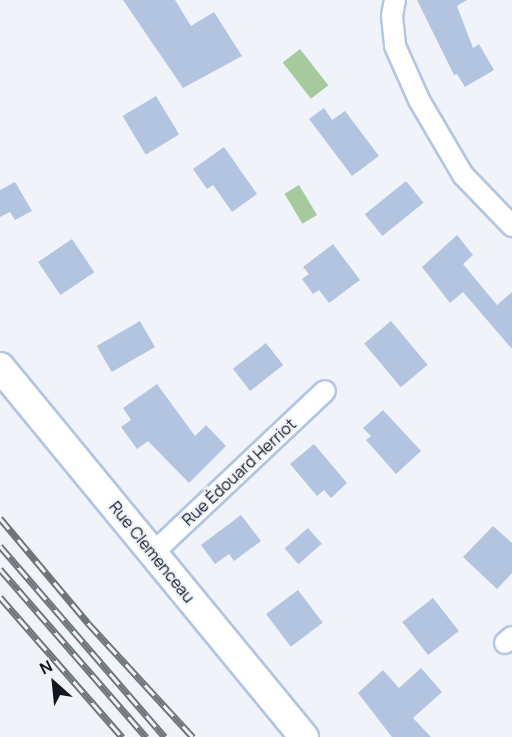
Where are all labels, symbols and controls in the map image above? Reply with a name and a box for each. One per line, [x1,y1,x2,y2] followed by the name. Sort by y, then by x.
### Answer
[178,414,300,530] street label: Rue Édouard Herriot
[105,497,199,607] street label: Rue Clemenceau
[24,653,84,713] north arrow
[36,655,56,679] text: N

